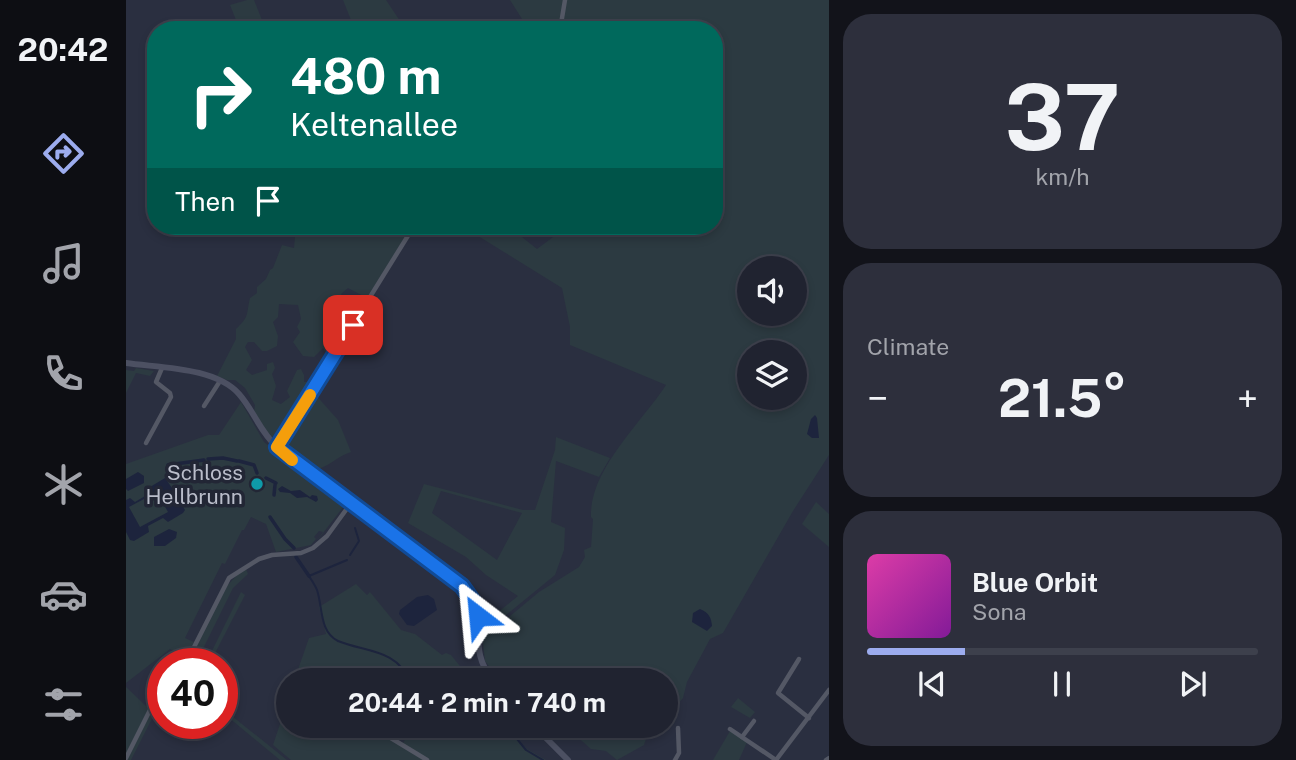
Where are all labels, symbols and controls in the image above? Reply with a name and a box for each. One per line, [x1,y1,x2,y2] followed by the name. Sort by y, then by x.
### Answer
[18,31,108,68] text: 20:42
[290,47,441,105] text: 480 m
[175,49,266,140] icon: right
[1005,64,1120,170] text: 37
[290,106,458,143] text: Keltenallee
[39,129,88,178] icon: directions
[1035,163,1090,190] text: km/h
[249,182,287,220] icon: arrive
[175,186,235,217] text: Then
[39,239,88,288] icon: music
[737,256,807,410] map controls
[737,256,807,326] button: sound
[323,295,383,355] pin
[334,306,372,344] icon: arrive
[867,333,949,360] text: Climate
[737,340,807,410] button: layers
[39,349,88,398] icon: phone
[998,368,1127,429] text: 21.5°
[867,376,888,421] text: −
[1237,376,1258,421] text: +
[39,460,88,509] icon: climate
[146,460,243,509] place label: Schloss Hellbrunn
[249,476,265,492] marker: Schloss Hellbrunn
[972,567,1098,598] text: Blue Orbit
[39,570,88,619] icon: car
[441,579,515,653] position arrow
[972,598,1026,625] text: Sona
[147,648,238,739] speed limit sign: 40
[913,665,951,703] icon: previous
[1043,665,1081,703] icon: pause
[1174,665,1212,703] icon: next
[39,680,88,729] icon: filters
[348,687,606,718] text: 20:44 · 2 min · 740 m

